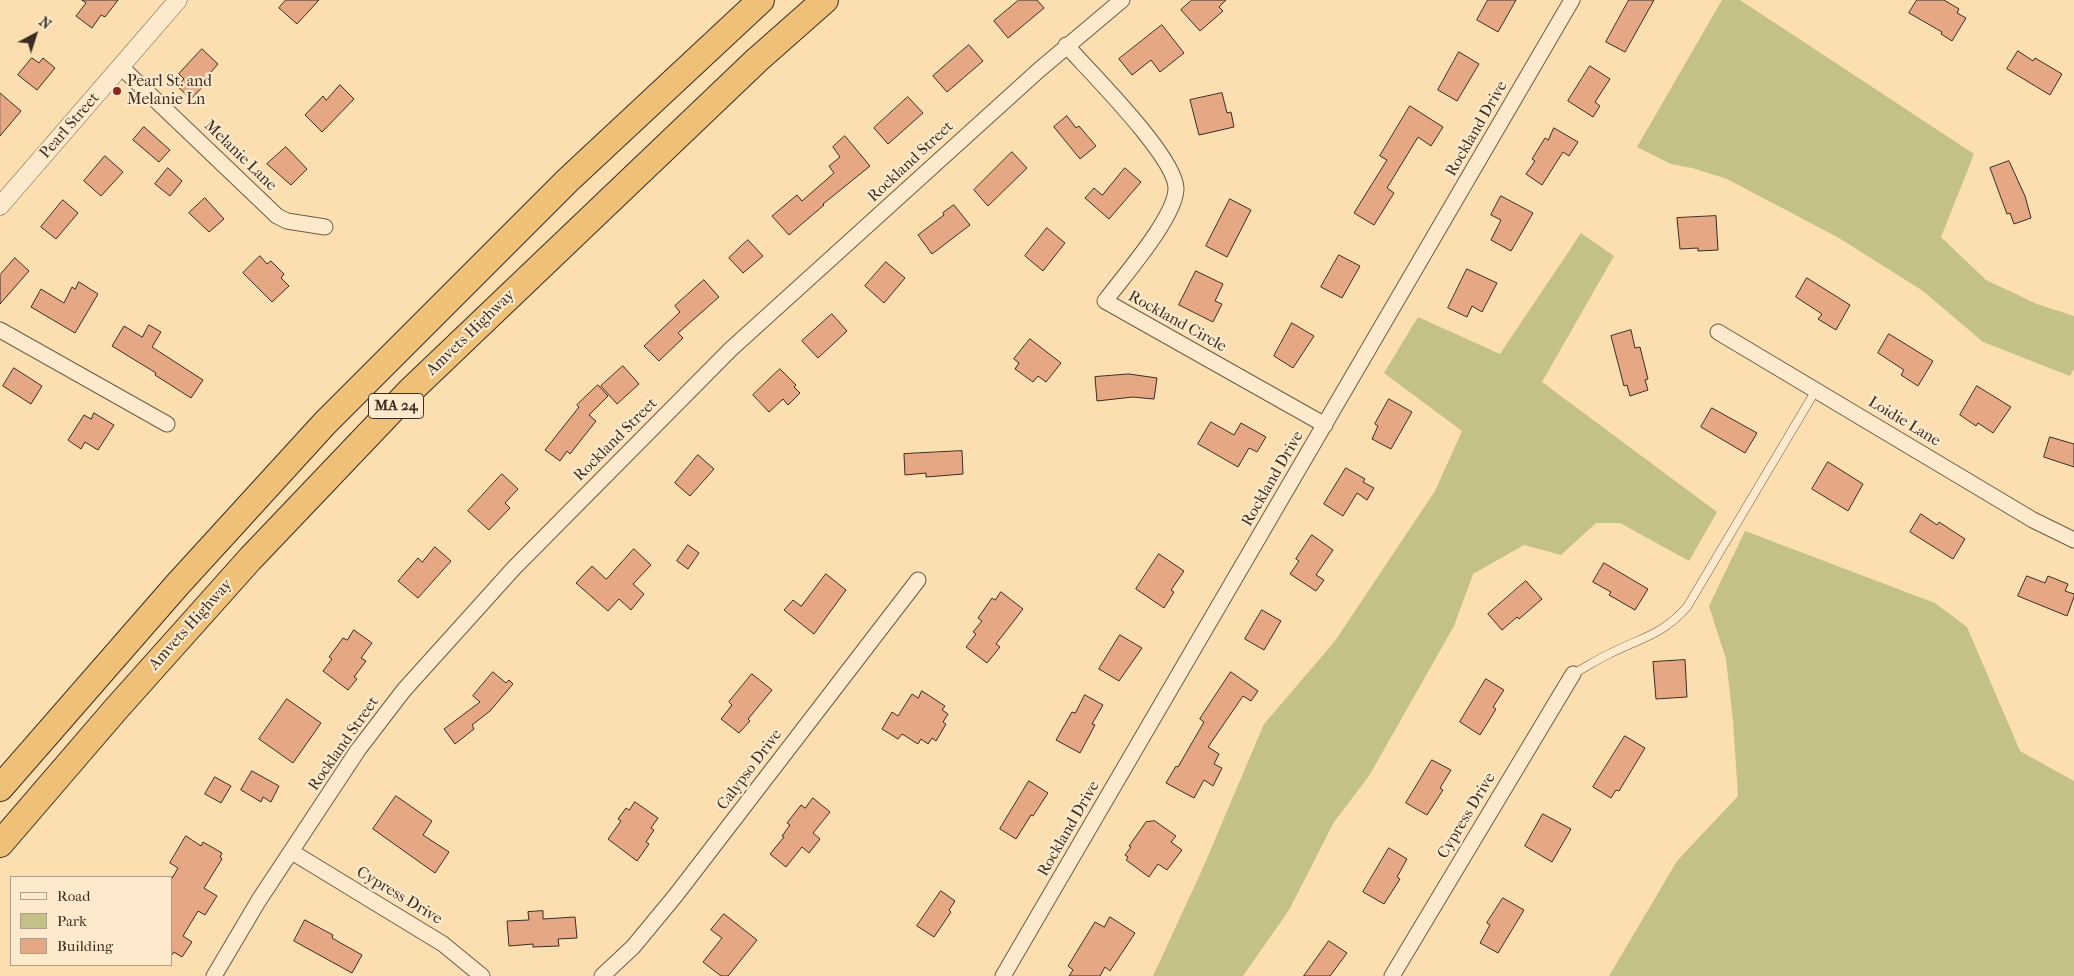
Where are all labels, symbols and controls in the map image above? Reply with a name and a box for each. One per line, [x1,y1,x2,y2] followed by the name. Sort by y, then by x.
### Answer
[10,10,60,60] north arrow
[35,13,54,33] text: N
[127,72,212,110] place label: Pearl St. and Melanie Ln
[1442,78,1512,180] street label: Rockland Drive
[111,85,123,97] marker: Pearl St. and Melanie Ln
[36,89,104,163] street label: Pearl Street
[200,117,280,195] street label: Melanie Lane
[864,117,958,207] street label: Rockland Street
[423,286,519,380] street label: Amvets Highway
[1125,287,1229,357] street label: Rockland Circle
[1864,393,1944,451] street label: Loidie Lane
[368,394,424,418] road number: MA 24
[570,394,662,486] street label: Rockland Street
[1238,428,1308,530] street label: Rockland Drive
[145,575,237,675] street label: Amvets Highway
[305,693,383,795] street label: Rockland Street
[713,726,787,814] street label: Calypso Drive
[1434,770,1500,862] street label: Cypress Drive
[1034,778,1104,880] street label: Rockland Drive
[353,863,445,929] street label: Cypress Drive
[10,876,172,966] legend
[57,887,90,905] text: Road
[57,912,87,930] text: Park
[57,937,113,955] text: Building

